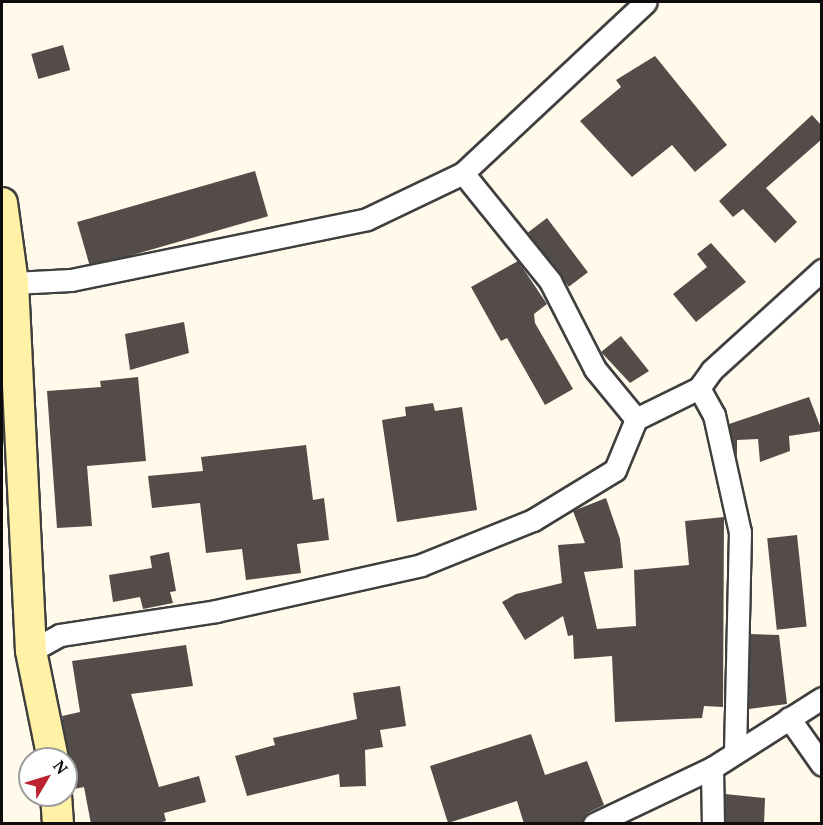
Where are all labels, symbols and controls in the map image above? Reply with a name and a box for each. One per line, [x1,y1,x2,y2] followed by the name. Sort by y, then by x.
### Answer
[18,747,78,807] north arrow
[48,756,73,779] text: N

